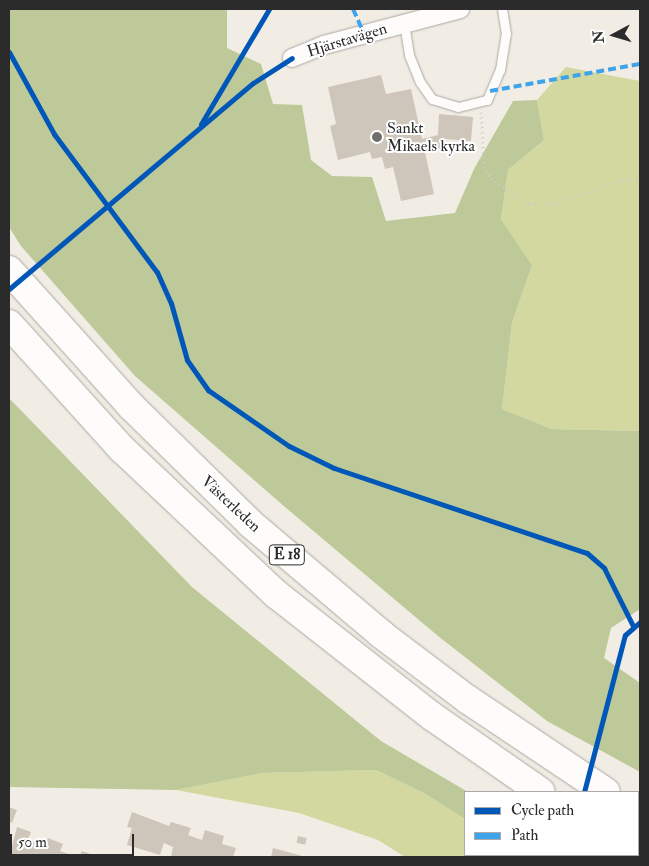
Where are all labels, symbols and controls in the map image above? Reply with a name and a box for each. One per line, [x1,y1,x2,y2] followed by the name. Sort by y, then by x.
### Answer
[589,10,639,60] north arrow
[305,19,389,61] street label: Hjärstavägen
[589,30,608,44] text: N
[387,118,475,156] place label: Sankt Mikaels kyrka
[371,131,383,143] marker: Sankt Mikaels kyrka
[197,472,265,536] street label: Västerleden
[268,542,306,568] road number: E 18
[464,791,639,856] legend
[511,801,574,820] text: Cycle path
[12,824,136,856] scale bar
[511,826,538,845] text: Path
[18,833,47,852] text: 50 m

